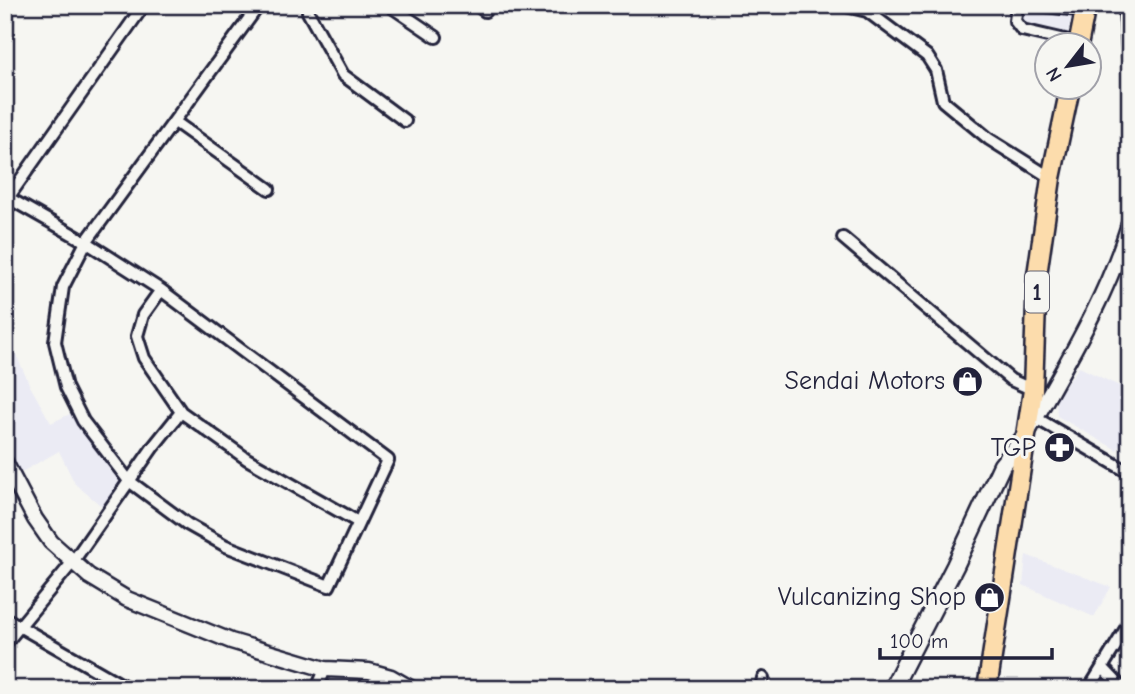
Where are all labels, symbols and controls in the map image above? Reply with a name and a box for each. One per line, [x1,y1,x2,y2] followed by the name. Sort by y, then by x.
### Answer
[1034,32,1104,102] north arrow
[1042,63,1067,85] text: N
[1025,272,1049,312] road number: 1
[951,364,985,398] shop icon: Sendai Motors
[785,366,945,396] place label: Sendai Motors
[1042,431,1076,465] pharmacy icon: TGP
[991,433,1036,463] place label: TGP
[972,580,1006,614] shop icon: Vulcanizing Shop
[778,582,966,612] place label: Vulcanizing Shop
[880,617,1051,661] scale bar
[890,629,948,653] text: 100 m

